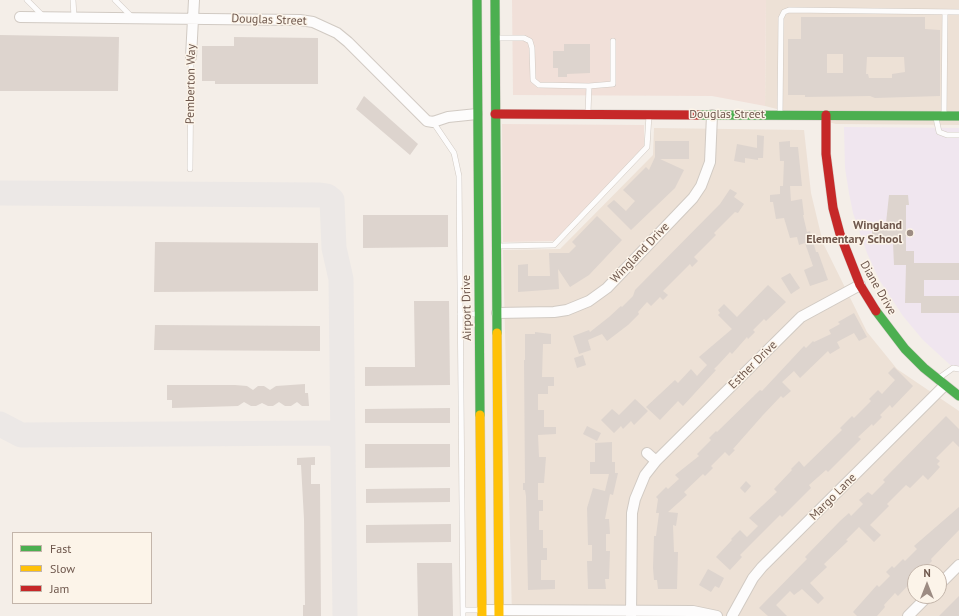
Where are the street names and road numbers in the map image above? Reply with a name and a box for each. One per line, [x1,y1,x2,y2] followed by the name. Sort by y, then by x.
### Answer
[231,11,307,29] street label: Douglas Street
[183,44,199,124] street label: Pemberton Way
[689,108,765,122] street label: Douglas Street
[607,220,673,286] street label: Wingland Drive
[857,259,899,317] street label: Diane Drive
[459,275,475,341] street label: Airport Drive
[726,338,780,392] street label: Esther Drive
[807,471,859,523] street label: Margo Lane

